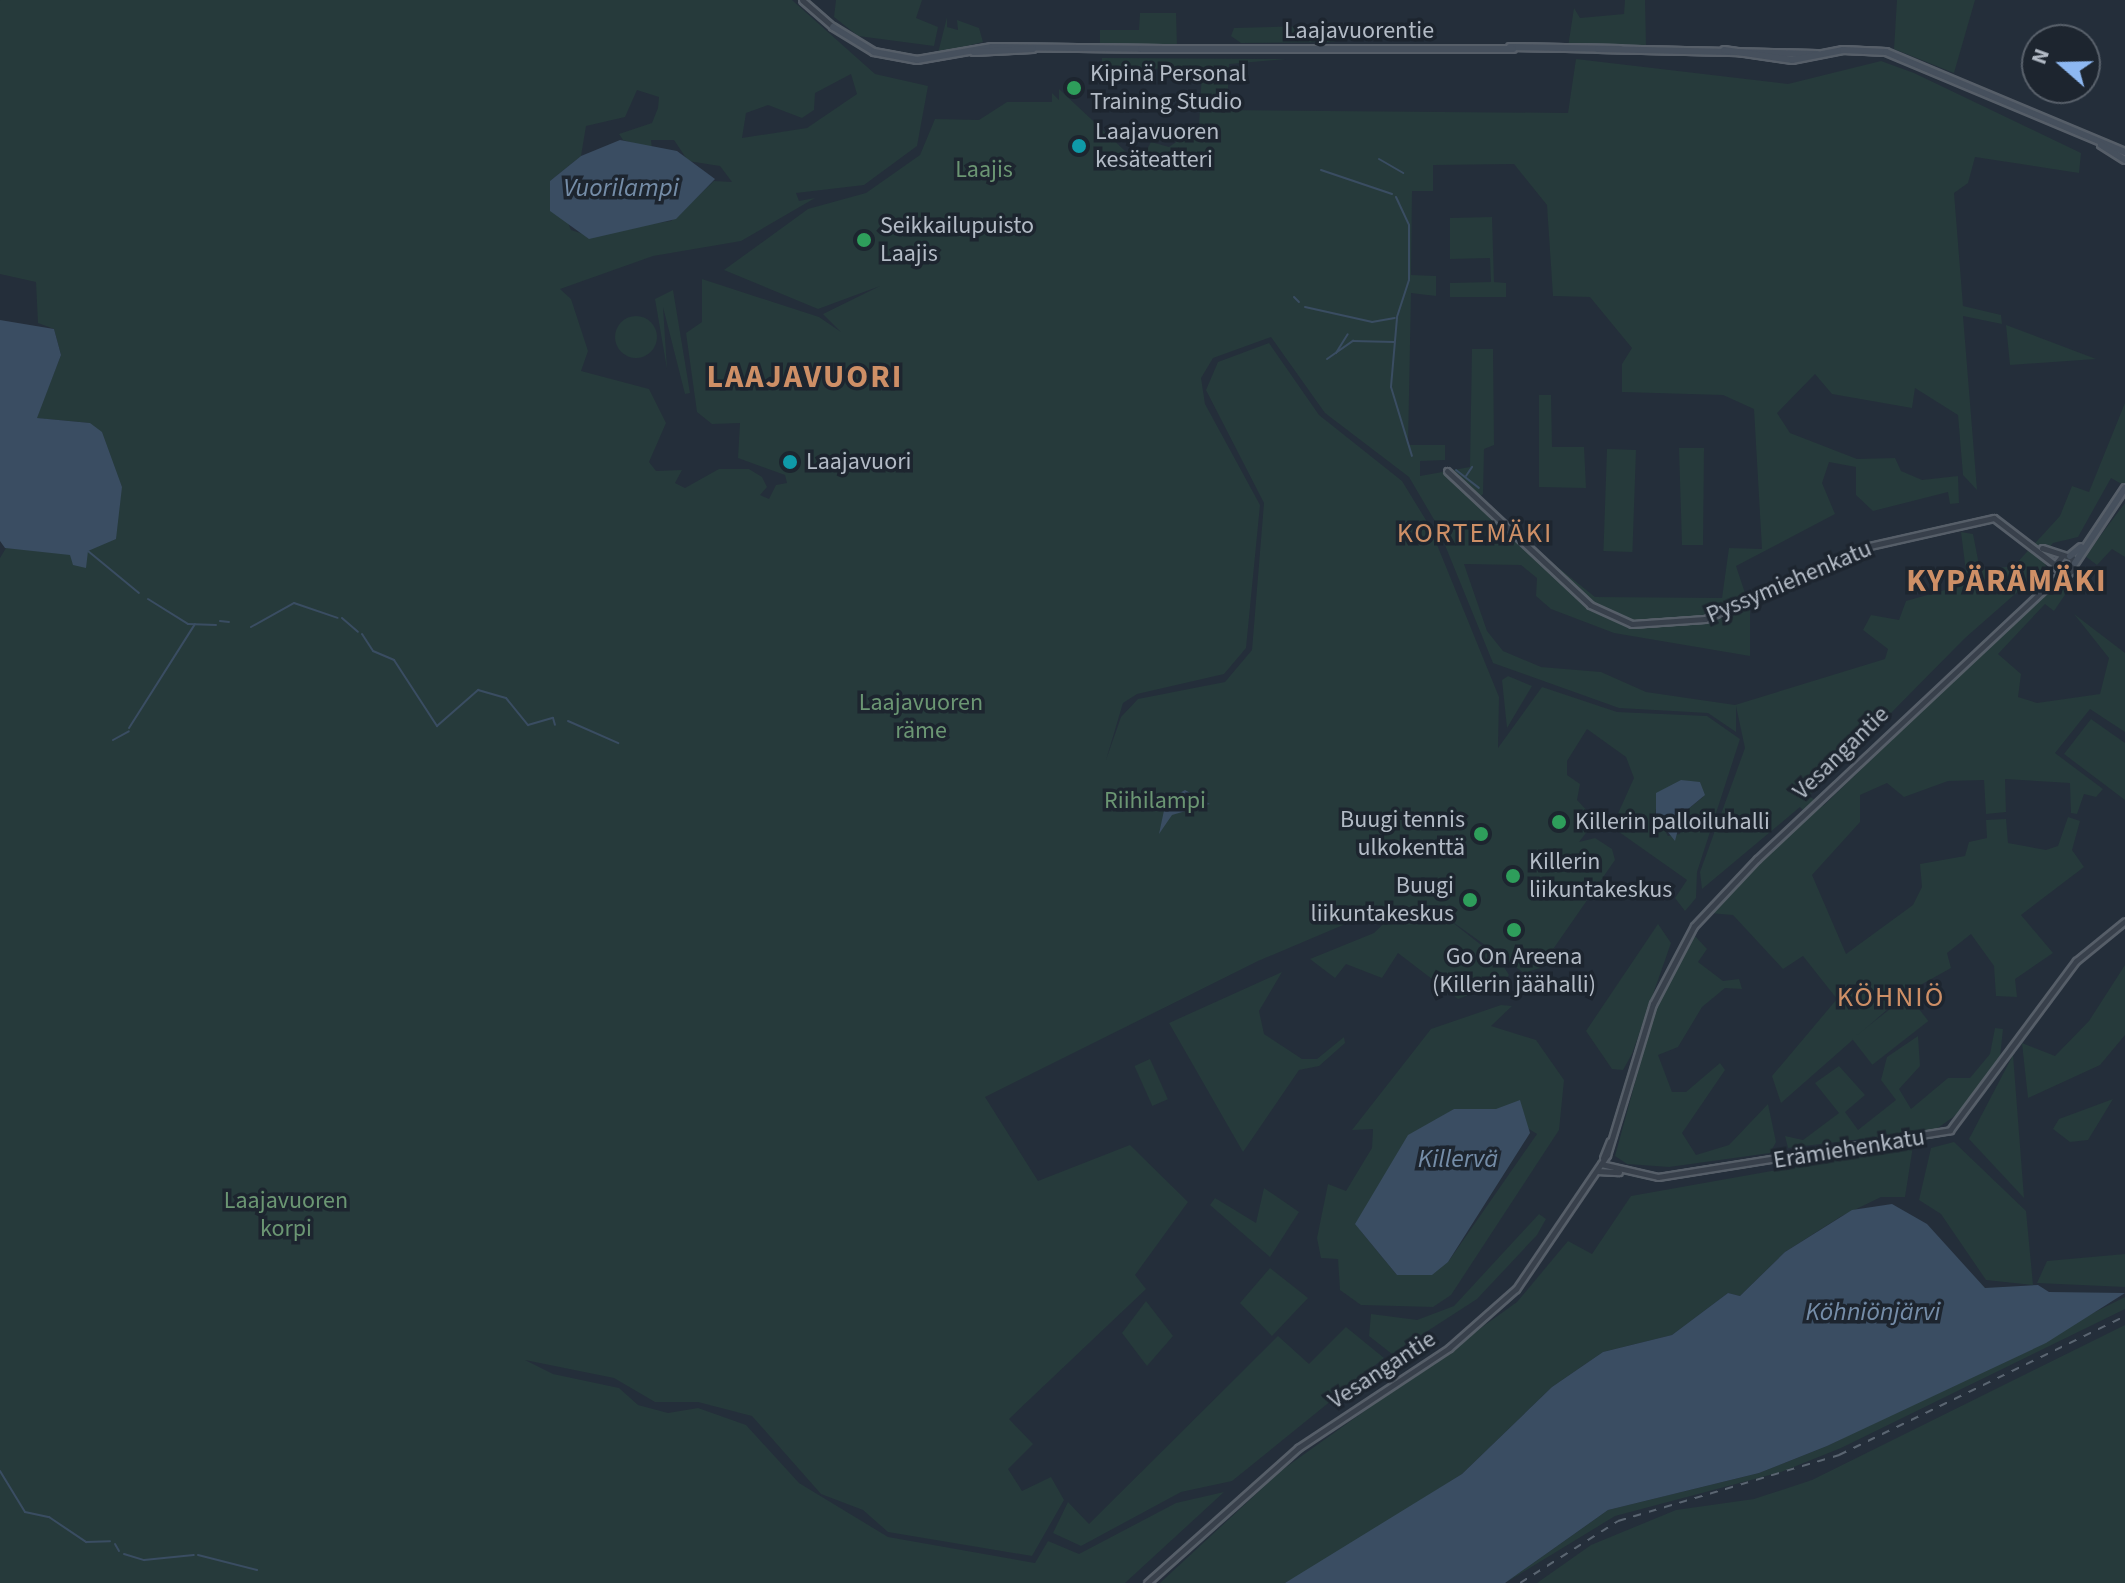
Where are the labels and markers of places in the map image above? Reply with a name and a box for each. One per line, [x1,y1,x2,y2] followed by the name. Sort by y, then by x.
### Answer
[1090,60,1247,116] place label: Kipinä Personal Training Studio
[1065,79,1083,97] marker: Kipinä Personal Training Studio
[1095,118,1219,174] place label: Laajavuoren kesäteatteri
[1070,137,1088,155] marker: Laajavuoren kesäteatteri
[880,212,1034,268] place label: Seikkailupuisto Laajis
[855,231,873,249] marker: Seikkailupuisto Laajis
[806,448,911,476] place label: Laajavuori
[781,453,799,471] marker: Laajavuori
[1340,806,1465,862] place label: Buugi tennis ulkokenttä
[1575,808,1770,836] place label: Killerin palloiluhalli
[1550,813,1568,831] marker: Killerin palloiluhalli
[1472,825,1490,843] marker: Buugi tennis ulkokenttä
[1529,848,1672,904] place label: Killerin liikuntakeskus
[1504,867,1522,885] marker: Killerin liikuntakeskus
[1311,872,1454,928] place label: Buugi liikuntakeskus
[1461,891,1479,909] marker: Buugi liikuntakeskus
[1505,921,1523,939] marker: Go On Areena (Killerin jäähalli)
[1432,943,1596,999] place label: Go On Areena (Killerin jäähalli)

